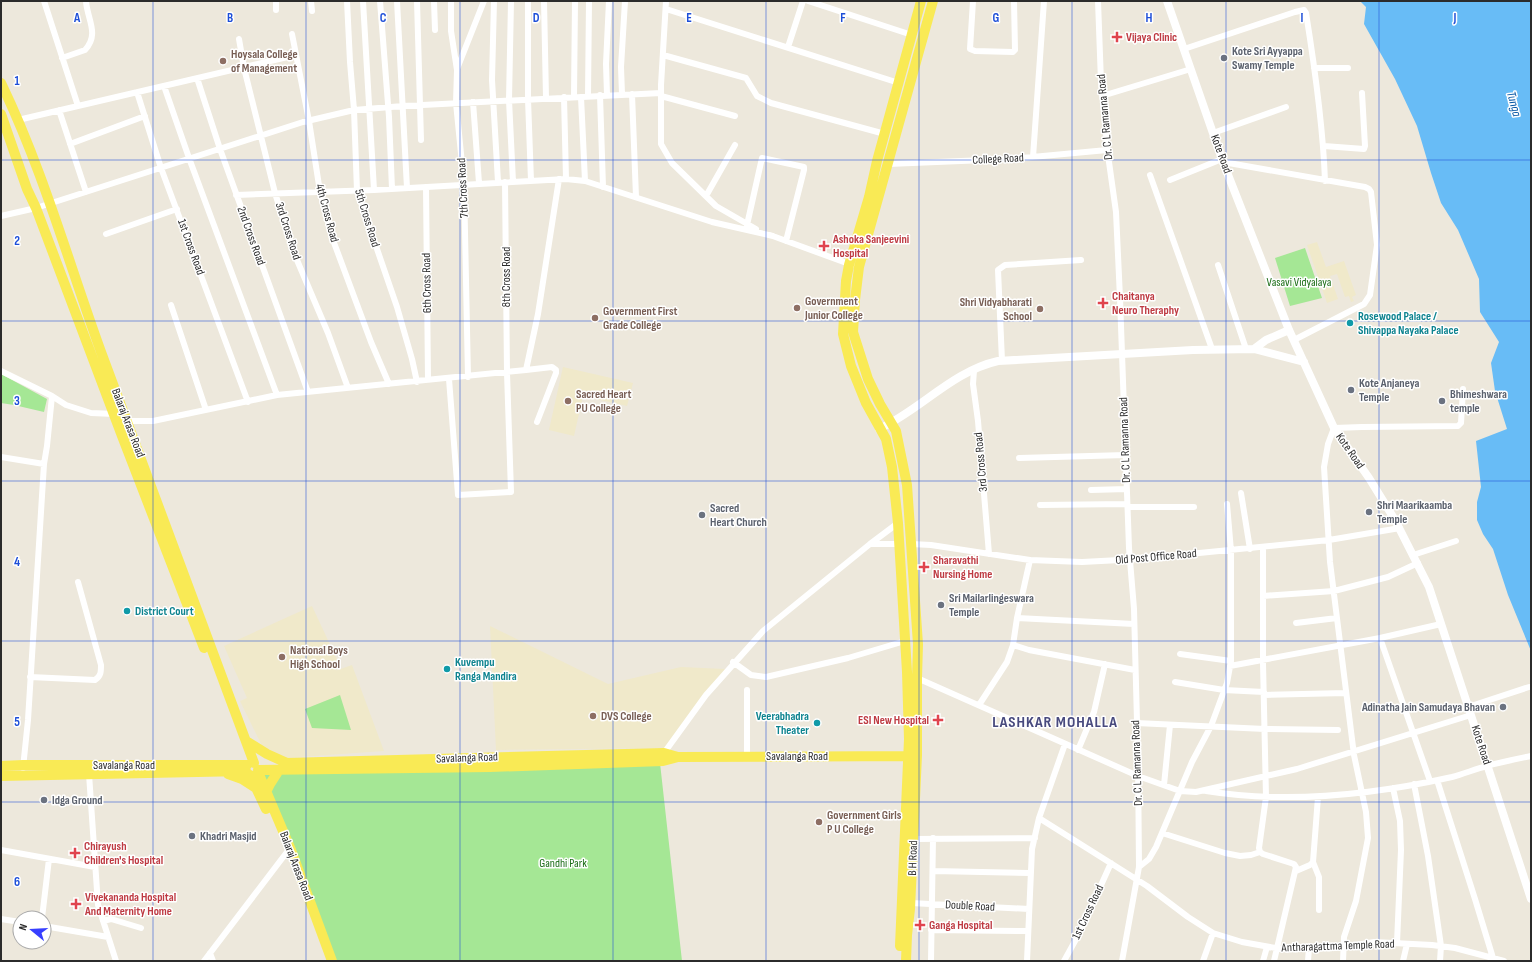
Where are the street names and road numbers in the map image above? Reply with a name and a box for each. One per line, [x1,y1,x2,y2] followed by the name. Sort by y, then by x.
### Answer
[1094,73,1116,161] street label: Dr. C L Ramanna Road
[1207,132,1235,176] street label: Kote Road
[972,150,1024,168] street label: College Road
[454,158,472,218] street label: 7th Cross Road
[312,182,342,244] street label: 4th Cross Road
[351,187,383,249] street label: 5th Cross Road
[272,200,304,262] street label: 3rd Cross Road
[233,205,269,267] street label: 2nd Cross Road
[174,217,208,277] street label: 1st Cross Road
[499,247,514,307] street label: 8th Cross Road
[419,253,435,313] street label: 6th Cross Road
[108,386,148,460] street label: Balaraj Arasa Road
[1116,397,1134,483] street label: Dr. C L Ramanna Road
[1332,430,1368,472] street label: Kote Road
[971,432,991,492] street label: 3rd Cross Road
[1115,546,1197,568] street label: Old Post Office Road
[1128,720,1146,806] street label: Dr. C L Ramanna Road
[1468,723,1494,767] street label: Kote Road
[436,749,498,767] street label: Savalanga Road
[766,749,828,764] street label: Savalanga Road
[93,758,155,773] street label: Savalanga Road
[276,829,316,903] street label: Balaraj Arasa Road
[905,840,921,876] street label: B H Road
[1069,882,1107,942] street label: 1st Cross Road
[945,897,995,915] street label: Double Road
[1280,937,1395,956] street label: Antharagattma Temple Road

